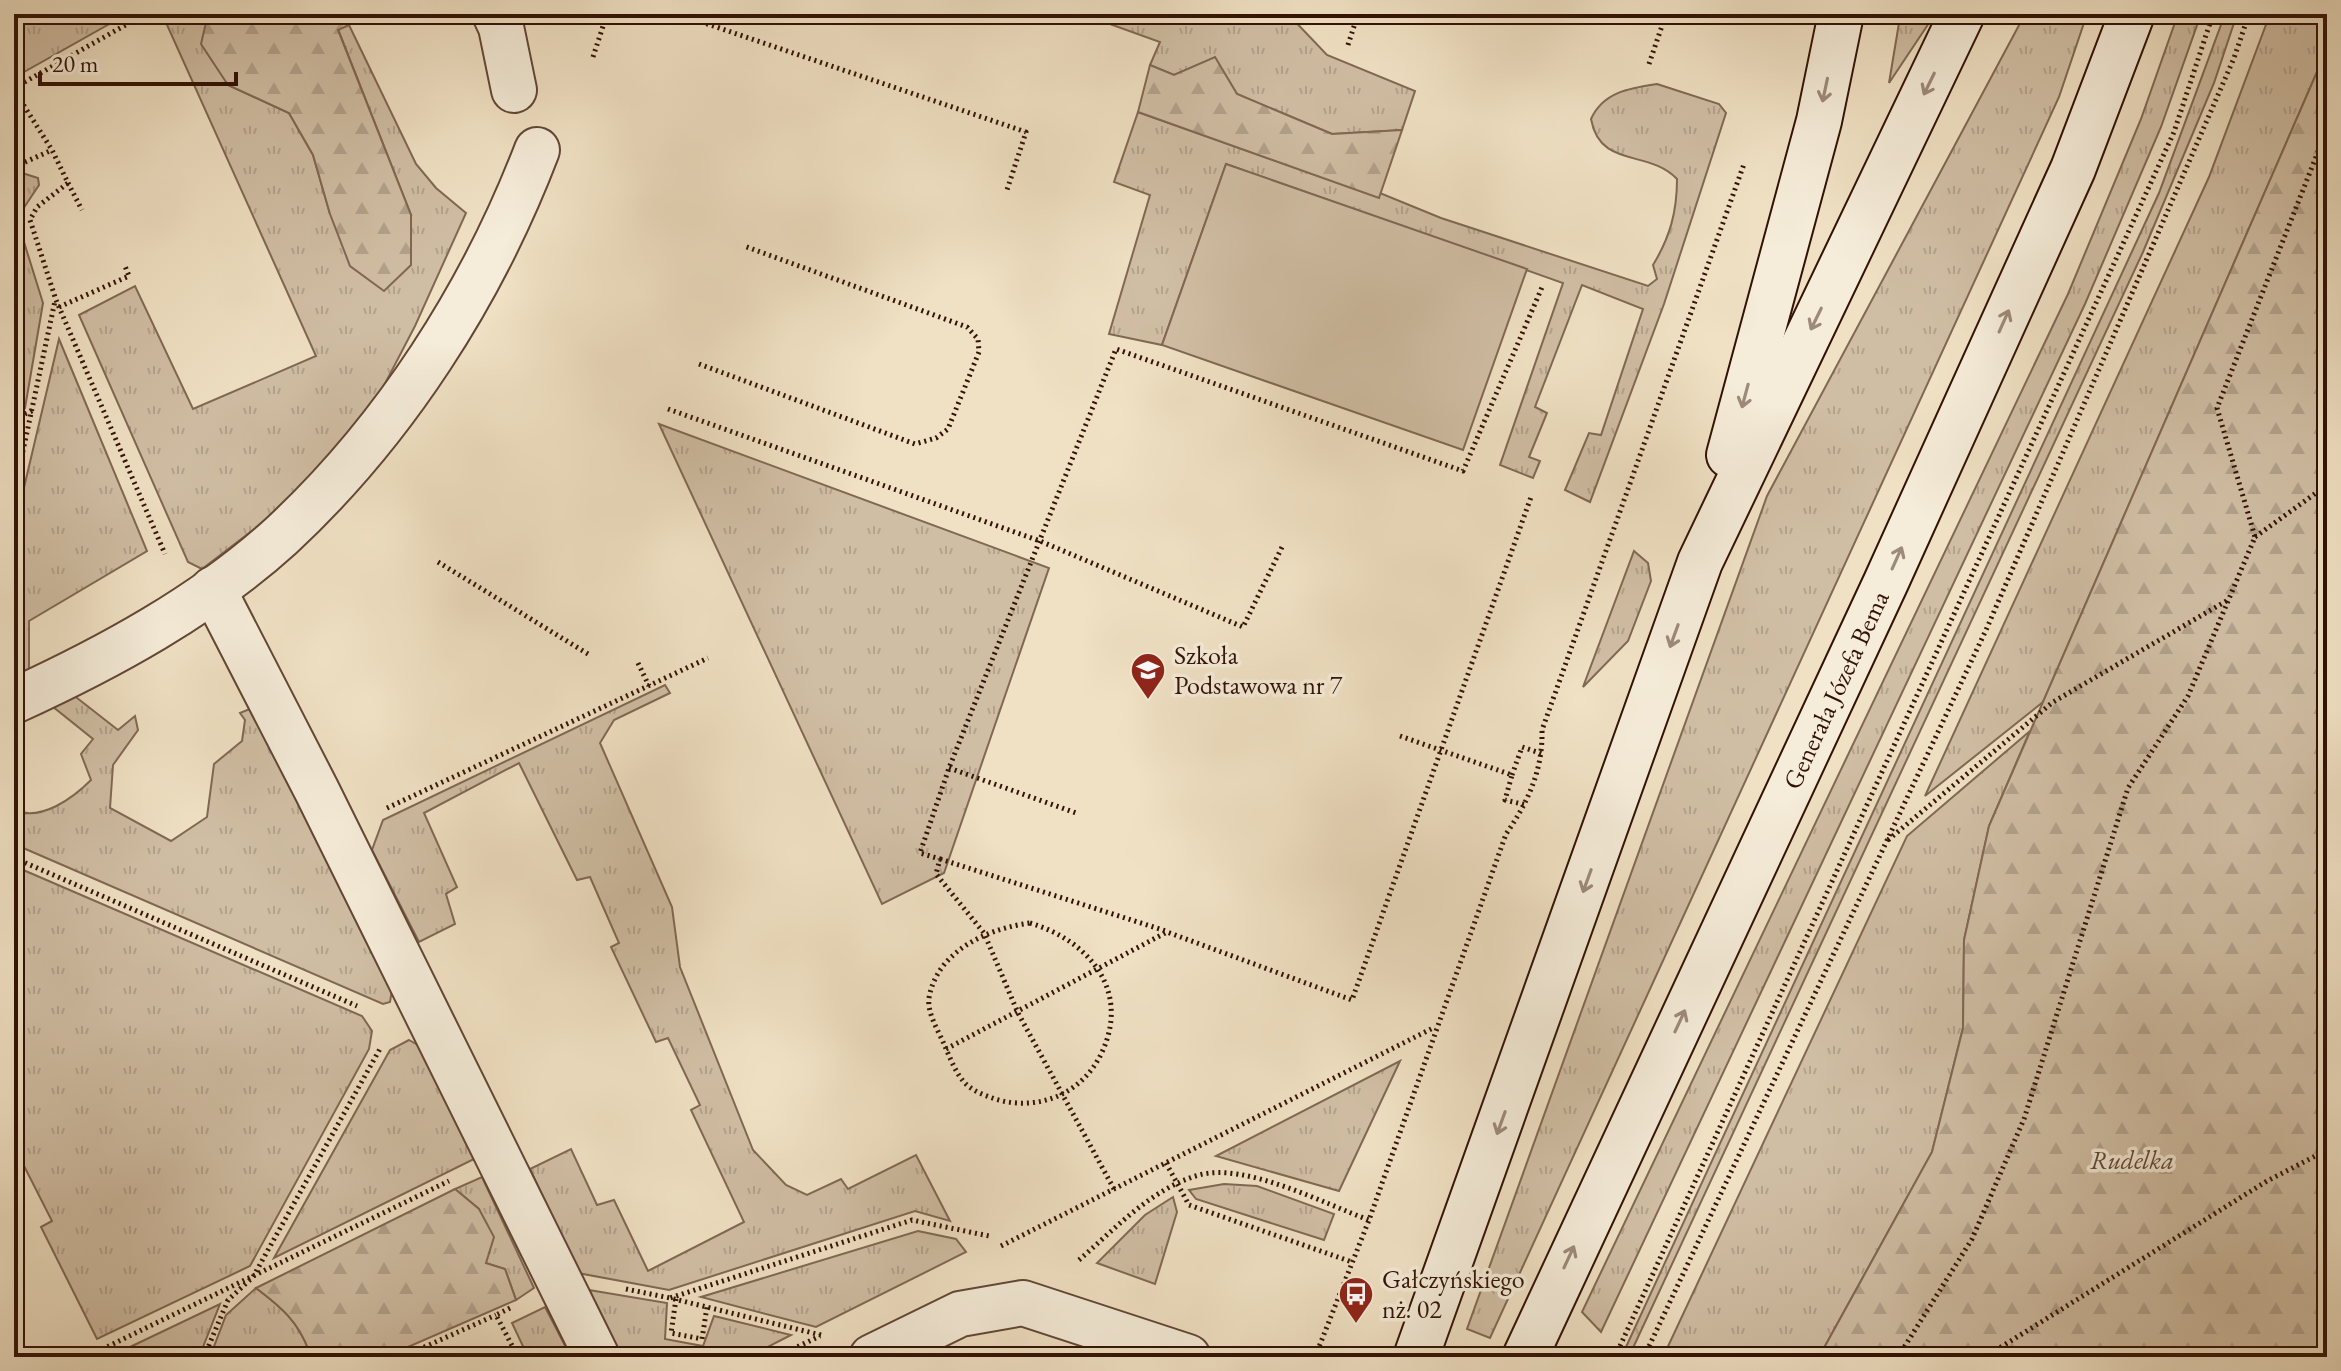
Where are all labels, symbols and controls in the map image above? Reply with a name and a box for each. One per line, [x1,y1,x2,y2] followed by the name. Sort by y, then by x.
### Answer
[40,36,236,86] scale bar
[52,48,99,79] text: 20 m
[1921,72,1936,96] one-way arrow
[1817,77,1832,103] one-way arrow
[1808,307,1823,330] one-way arrow
[1998,309,2013,334] one-way arrow
[1737,382,1752,408] one-way arrow
[1890,546,1905,570] one-way arrow
[1775,584,1897,795] street label: Generała Józefa Bema
[1666,623,1681,648] one-way arrow
[1174,638,1343,702] place label: Szkoła Podstawowa nr 7
[1129,651,1167,701] school or university icon: Szkoła Podstawowa nr 7
[1579,868,1594,893] one-way arrow
[1673,1010,1688,1034] one-way arrow
[1493,1110,1507,1135] one-way arrow
[2090,1143,2174,1177] park label: Rudelka
[1562,1245,1577,1269] one-way arrow
[1382,1262,1525,1326] place label: Gałczyńskiego nż. 02
[1337,1275,1375,1325] bus stop icon: Gałczyńskiego nż. 02

